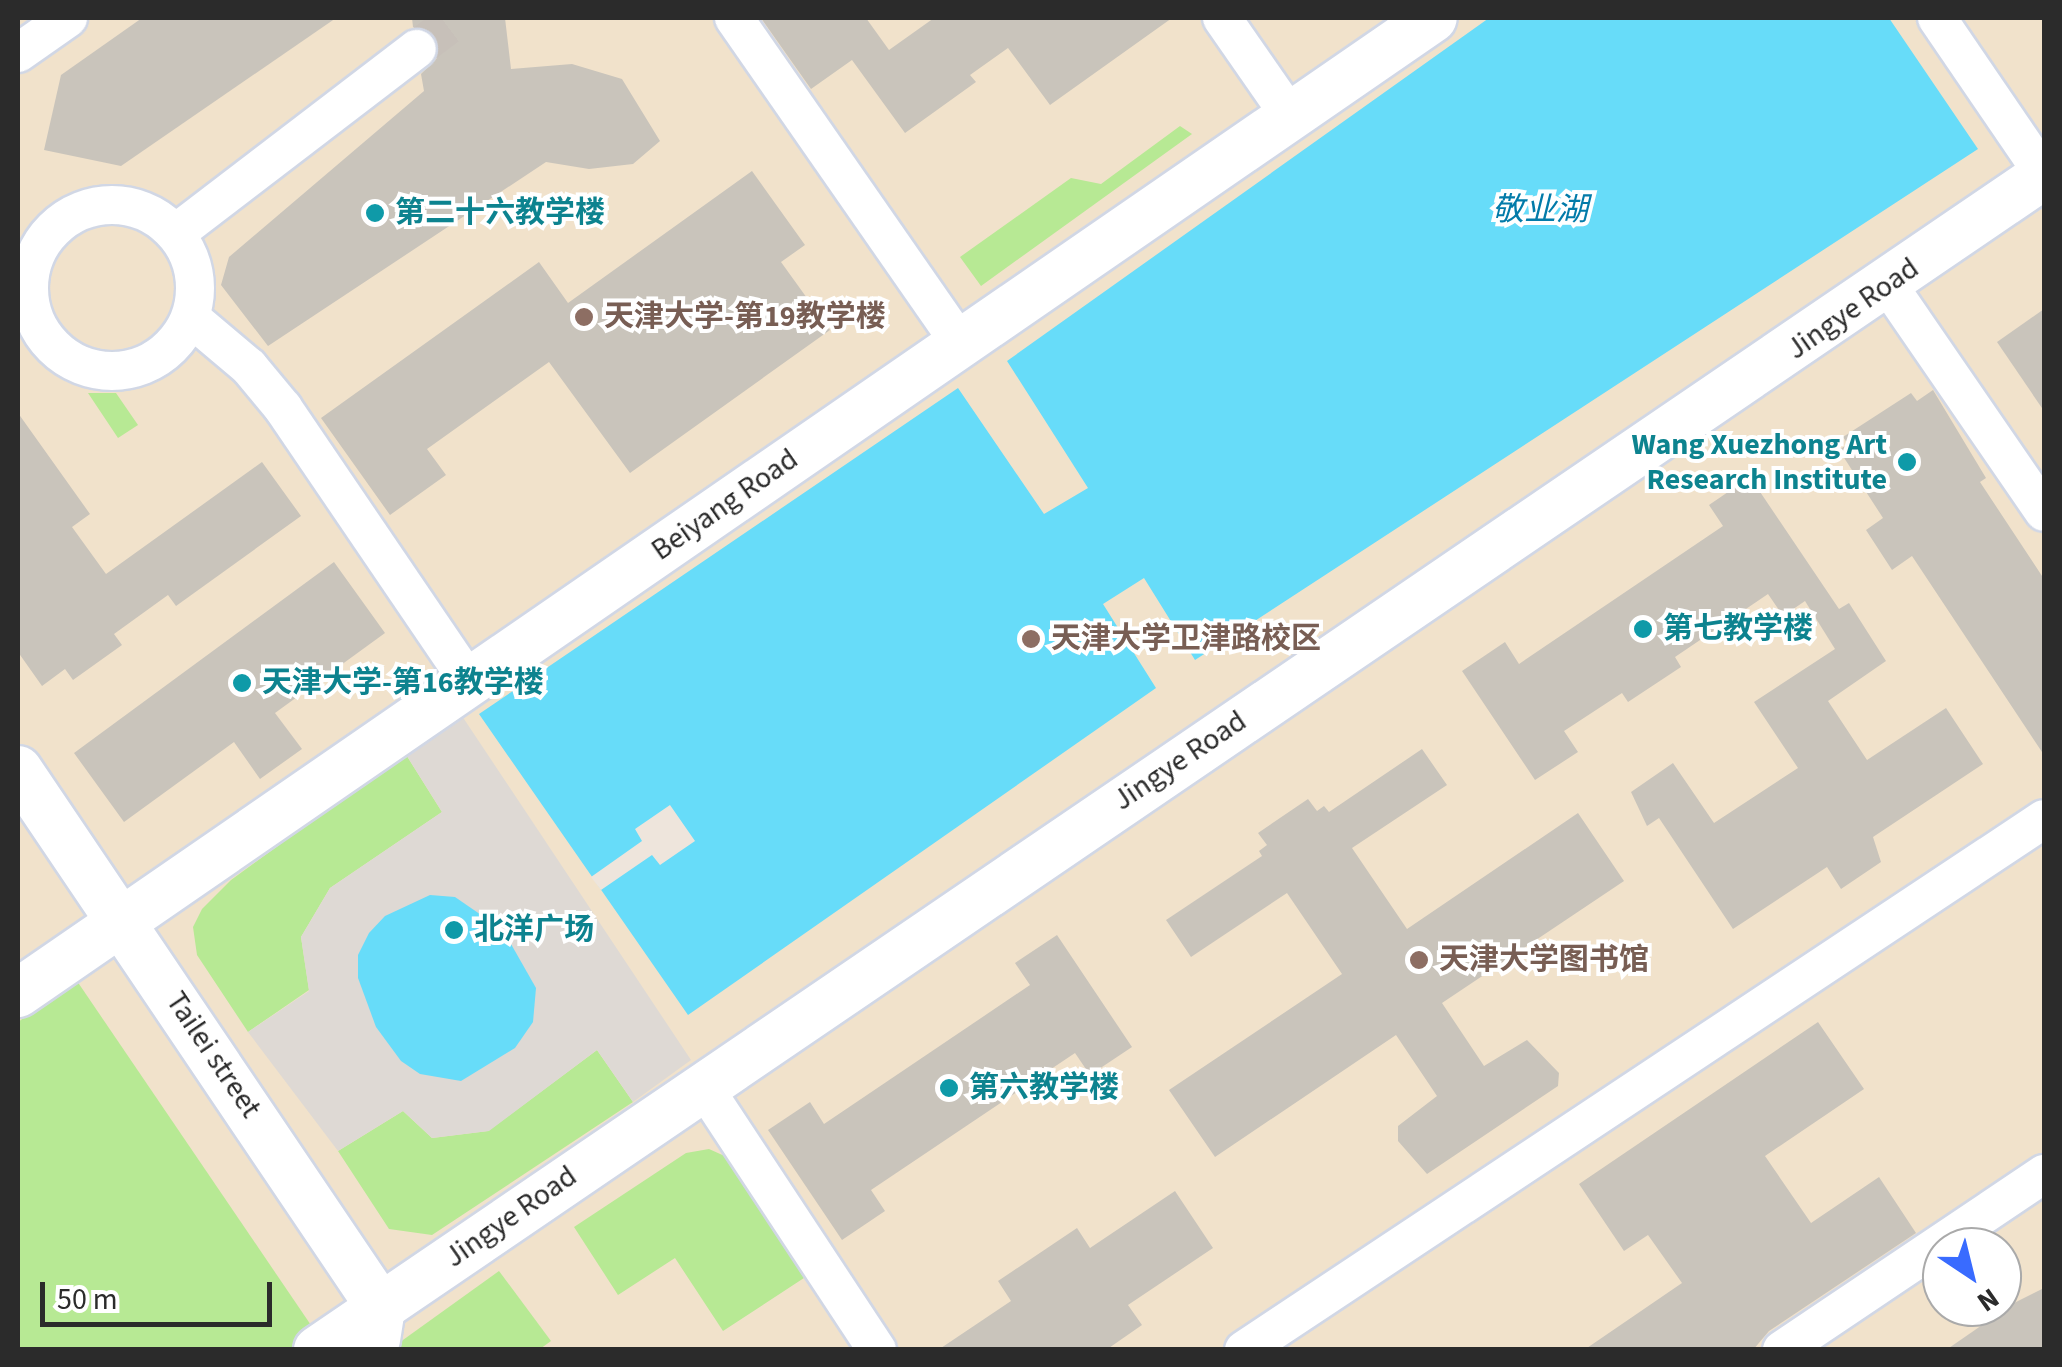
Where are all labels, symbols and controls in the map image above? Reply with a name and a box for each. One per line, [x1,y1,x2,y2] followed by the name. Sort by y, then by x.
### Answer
[1492,191,1588,229] water label: 敬业湖
[395,195,605,231] place label: 第二十六教学楼
[364,202,386,224] marker: 第二十六教学楼
[1780,250,1926,368] street label: Jingye Road
[604,299,886,335] place label: 天津大学-第19教学楼
[573,306,595,328] marker: 天津大学-第19教学楼
[1632,427,1887,498] place label: Wang Xuezhong Art Research Institute
[645,441,805,569] street label: Beiyang Road
[1896,451,1918,473] marker: Wang Xuezhong Art Research Institute
[1663,611,1813,647] place label: 第七教学楼
[1632,618,1654,640] marker: 第七教学楼
[1051,621,1321,657] place label: 天津大学卫津路校区
[1020,628,1042,650] marker: 天津大学卫津路校区
[262,665,544,701] place label: 天津大学-第16教学楼
[231,672,253,694] marker: 天津大学-第16教学楼
[1107,703,1253,819] street label: Jingye Road
[474,912,594,948] place label: 北洋广场
[443,919,465,941] marker: 北洋广场
[1439,942,1649,978] place label: 天津大学图书馆
[1408,949,1430,971] marker: 天津大学图书馆
[158,985,268,1125] street label: Tailei street
[969,1070,1119,1106] place label: 第六教学楼
[938,1077,960,1099] marker: 第六教学楼
[438,1158,584,1276] street label: Jingye Road
[1922,1227,2022,1327] north arrow
[45,1262,278,1324] scale bar
[57,1278,118,1321] text: 50 m
[1969,1278,2007,1322] text: N

